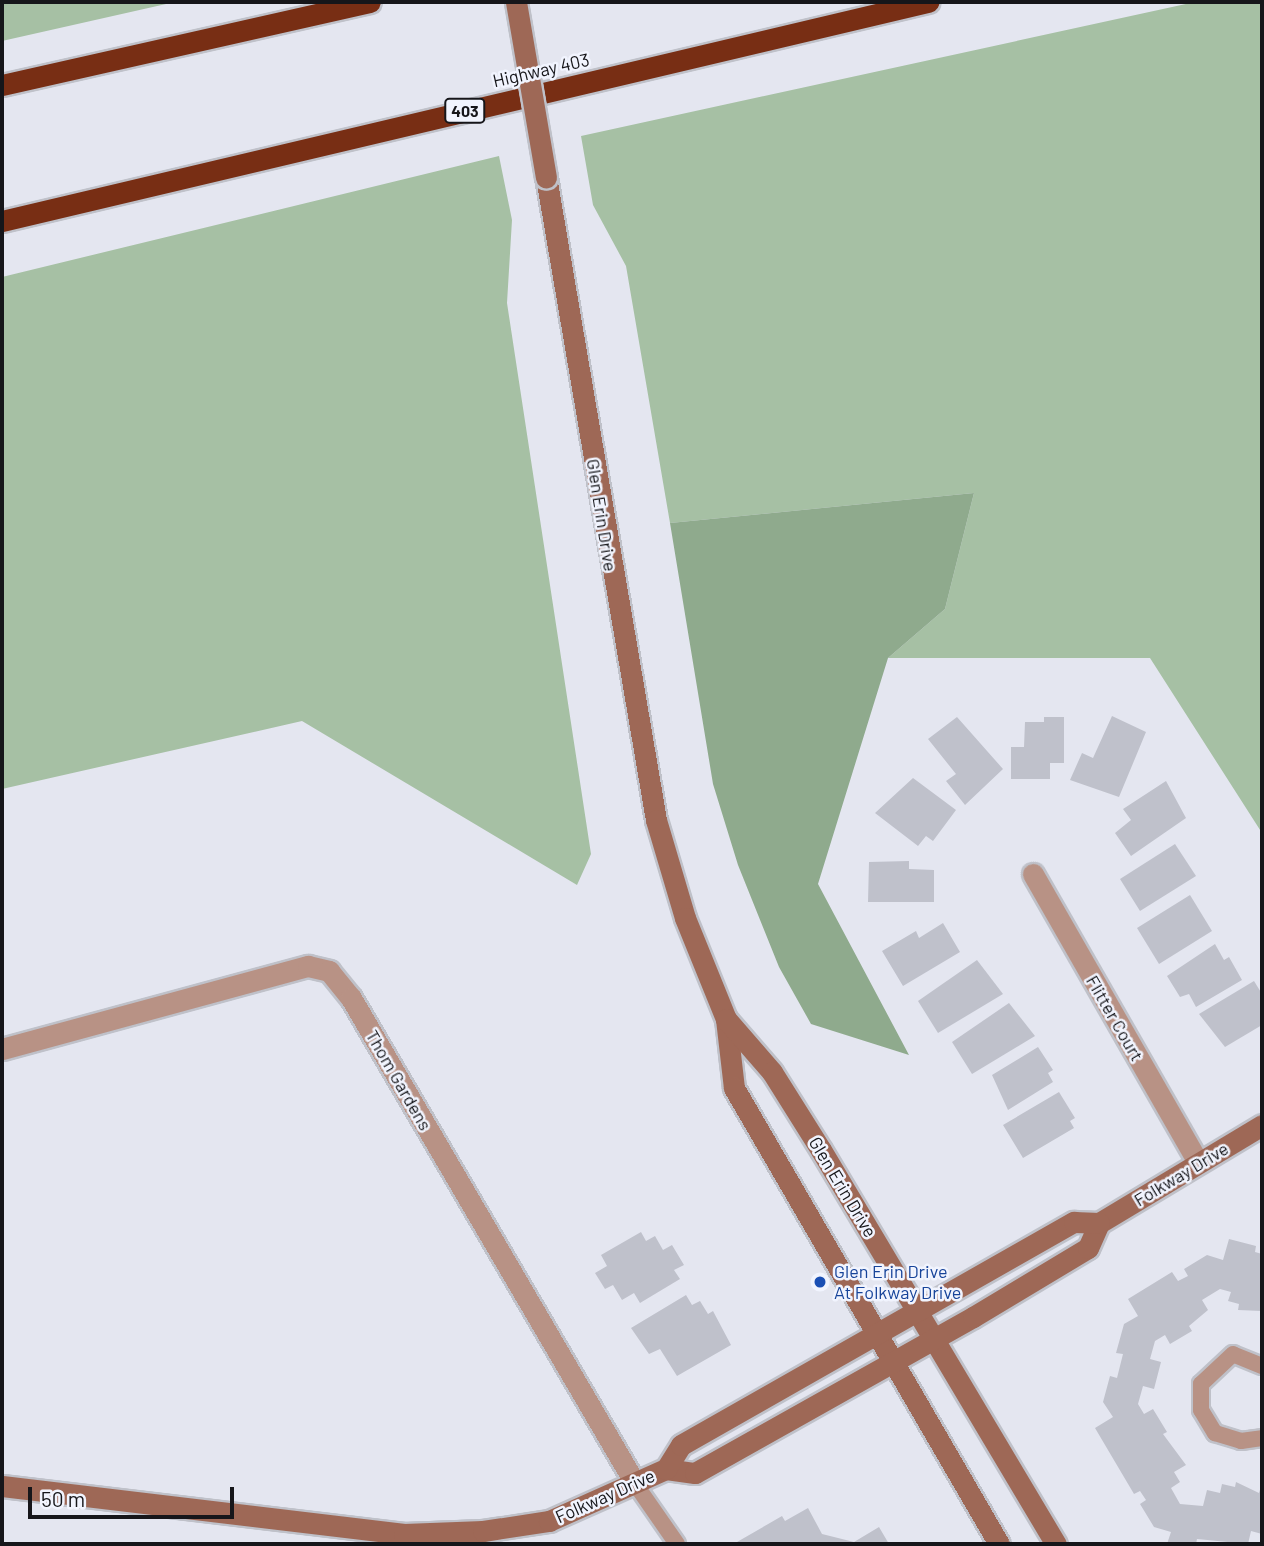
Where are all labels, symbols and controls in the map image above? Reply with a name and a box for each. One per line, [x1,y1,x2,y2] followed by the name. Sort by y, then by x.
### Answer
[491,48,591,92] street label: Highway 403
[444,99,486,124] road number: 403
[582,457,622,573] street label: Glen Erin Drive
[1082,971,1148,1065] street label: Flitter Court
[362,1026,436,1134] street label: Thom Gardens
[805,1133,881,1241] street label: Glen Erin Drive
[1130,1137,1232,1211] street label: Folkway Drive
[834,1261,961,1304] place label: Glen Erin Drive At Folkway Drive
[812,1274,828,1290] marker: Glen Erin Drive At Folkway Drive
[552,1465,658,1527] street label: Folkway Drive
[32,1472,238,1516] scale bar
[41,1486,85,1511] text: 50 m

